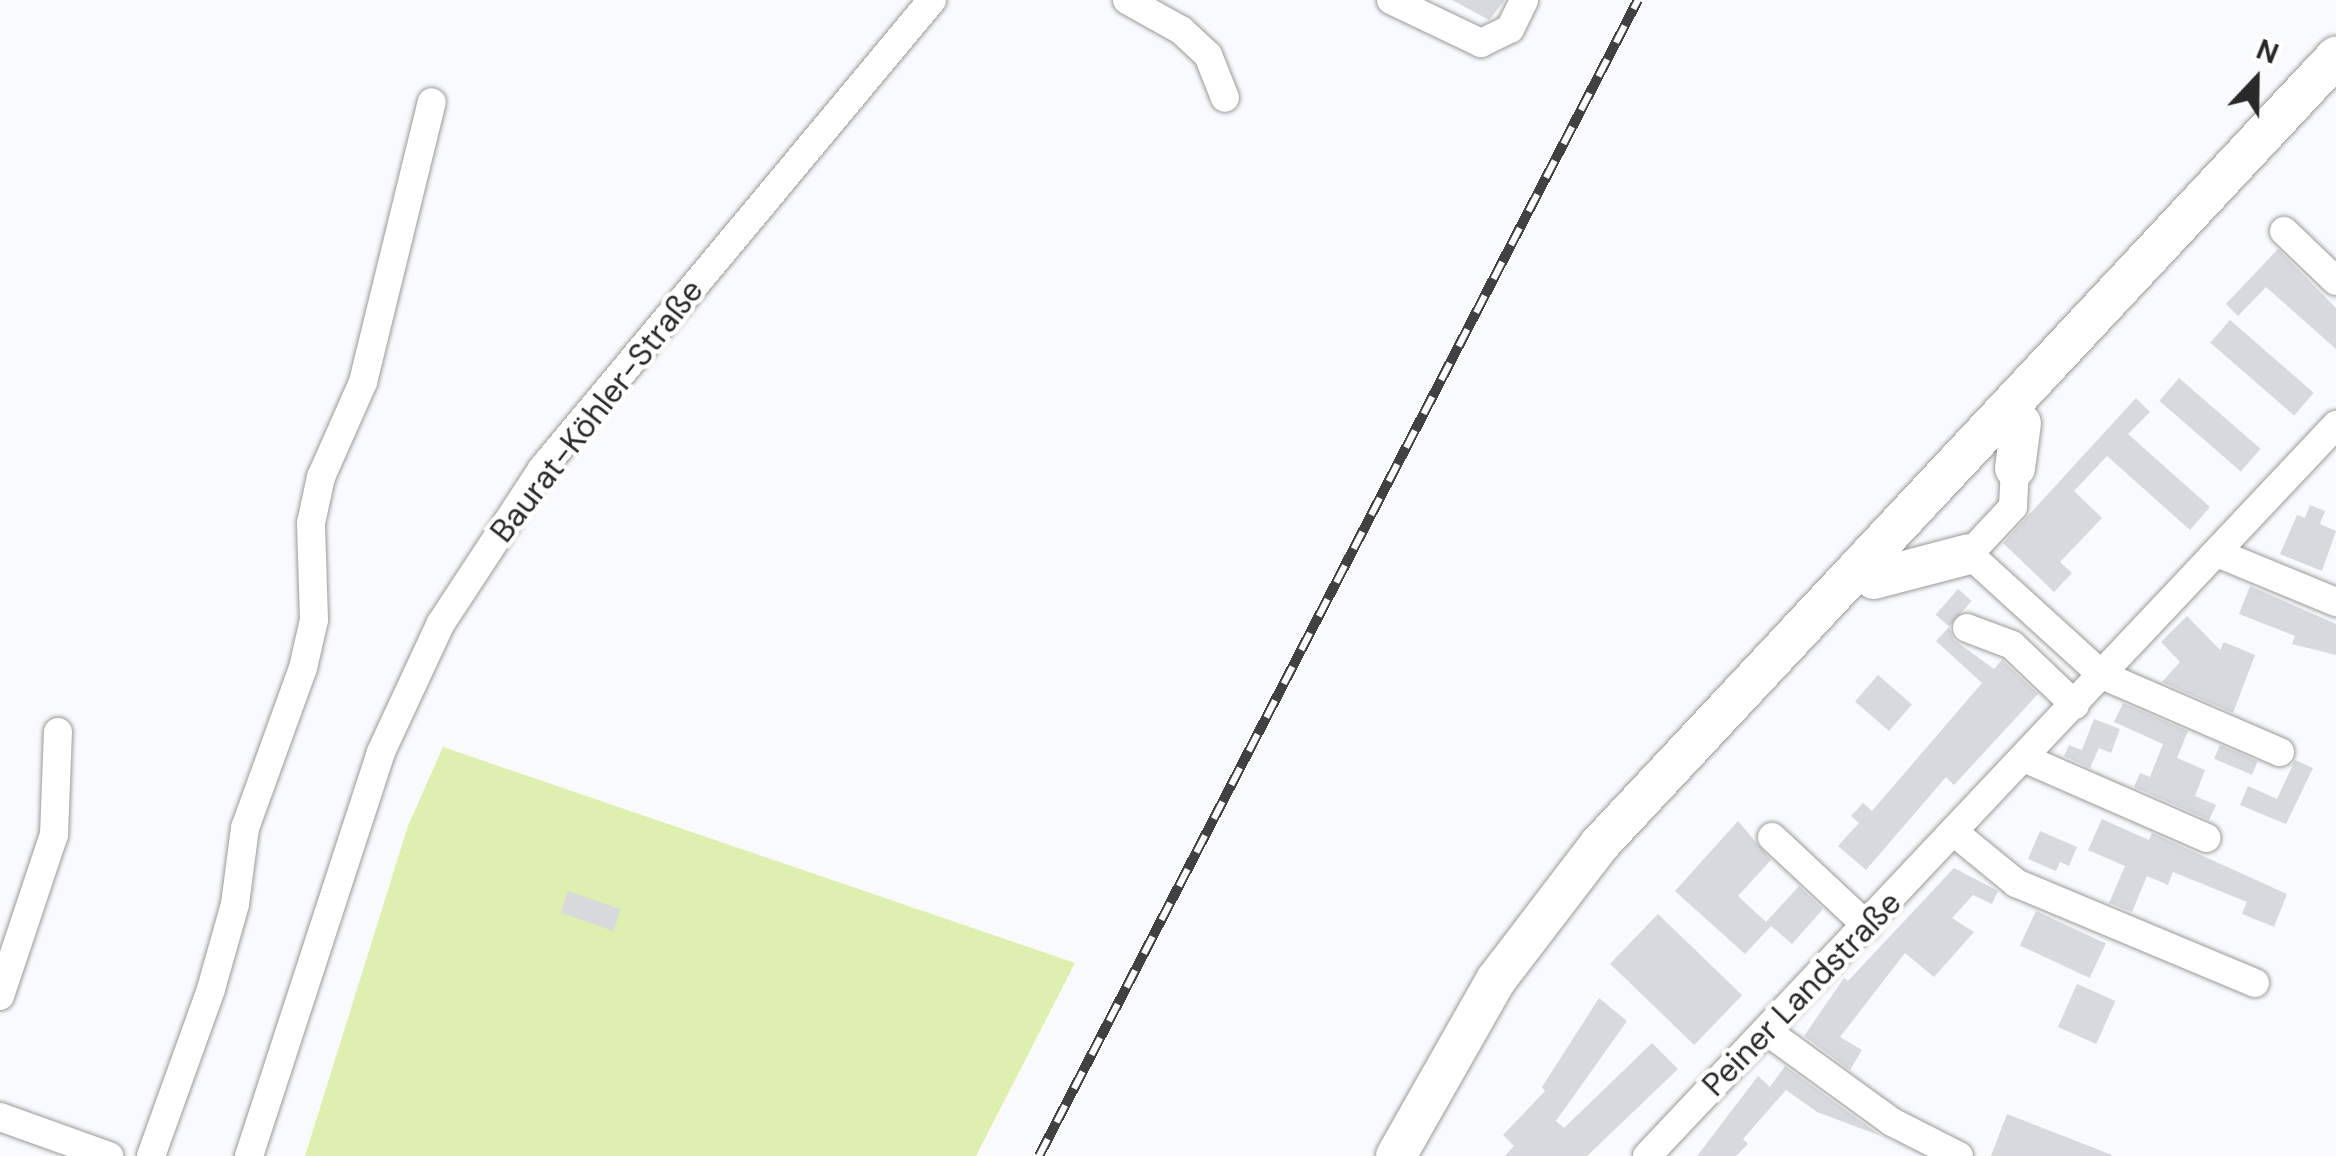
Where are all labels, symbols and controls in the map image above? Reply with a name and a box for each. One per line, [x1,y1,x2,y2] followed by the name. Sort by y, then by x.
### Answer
[2206,30,2306,130] north arrow
[2251,31,2284,73] text: N
[483,272,711,550] street label: Baurat-Köhler-Straße
[1695,884,1909,1104] street label: Peiner Landstraße

